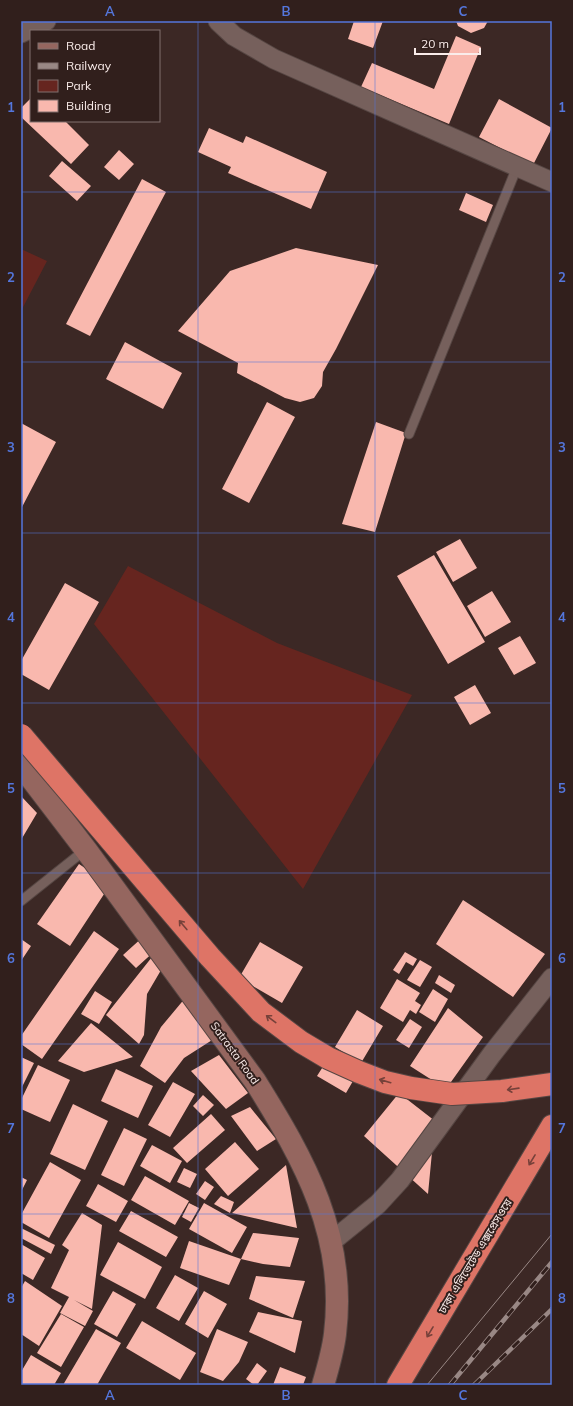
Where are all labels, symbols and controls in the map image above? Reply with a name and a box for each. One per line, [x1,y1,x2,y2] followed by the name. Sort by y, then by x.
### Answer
[105,3,115,19] text: A
[282,3,291,19] text: B
[459,3,468,19] text: C
[30,30,160,122] legend
[415,30,480,56] scale bar
[421,36,449,51] text: 20 m
[66,38,95,53] text: Road
[66,58,112,73] text: Railway
[66,78,92,93] text: Park
[66,98,111,113] text: Building
[7,99,15,115] text: 1
[558,99,566,115] text: 1
[7,269,15,285] text: 2
[558,269,566,285] text: 2
[7,439,15,455] text: 3
[558,439,566,455] text: 3
[7,609,15,625] text: 4
[558,609,566,625] text: 4
[7,780,15,796] text: 5
[558,780,566,796] text: 5
[178,919,187,930] one-way arrow
[7,950,15,966] text: 6
[558,950,566,966] text: 6
[266,1015,277,1024] one-way arrow
[208,1019,262,1087] street label: Satrasta Road
[378,1077,391,1084] one-way arrow
[507,1086,520,1093] one-way arrow
[7,1120,15,1136] text: 7
[558,1120,566,1136] text: 7
[528,1154,536,1165] one-way arrow
[435,1196,515,1317] street label: ঢাকা এলিভেটেড এক্সপ্রেসওয়ে
[7,1290,15,1306] text: 8
[558,1290,566,1306] text: 8
[425,1326,433,1338] one-way arrow
[105,1387,115,1403] text: A
[282,1387,291,1403] text: B
[459,1387,468,1403] text: C

